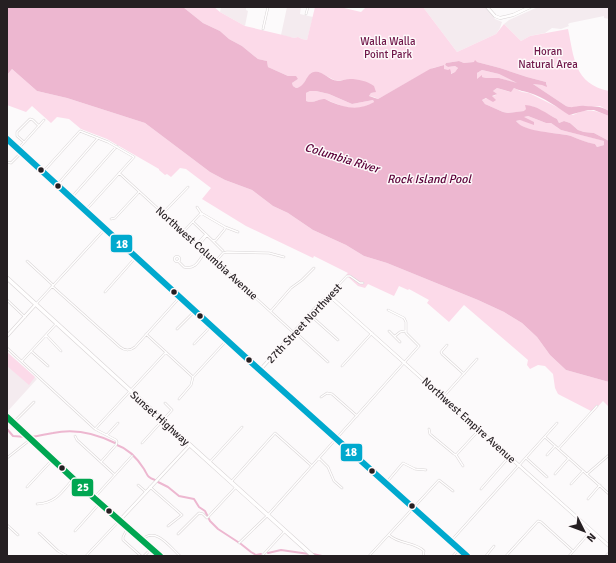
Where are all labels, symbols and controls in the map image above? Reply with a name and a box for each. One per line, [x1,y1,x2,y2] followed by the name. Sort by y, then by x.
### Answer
[360,35,416,61] park label: Walla Walla Point Park
[518,45,578,71] park label: Horan Natural Area
[303,140,383,177] water label: Columbia River
[36,165,46,175] unlabelled marker
[387,172,472,187] water label: Rock Island Pool
[53,181,63,191] unlabelled marker
[153,204,260,303] street label: Northwest Columbia Avenue
[110,234,133,253] line badge: 18
[116,238,128,251] text: 18
[264,281,345,366] street label: 27th Street Northwest
[169,287,179,297] unlabelled marker
[195,311,205,321] unlabelled marker
[244,355,254,365] unlabelled marker
[419,375,518,466] street label: Northwest Empire Avenue
[127,388,193,449] street label: Sunset Highway
[340,443,363,462] line badge: 18
[345,446,357,459] text: 18
[57,463,67,473] unlabelled marker
[367,466,377,476] unlabelled marker
[71,478,94,497] line badge: 25
[77,481,89,494] text: 25
[407,501,417,511] unlabelled marker
[104,506,114,516] unlabelled marker
[564,511,604,551] north arrow
[584,530,598,545] text: N

